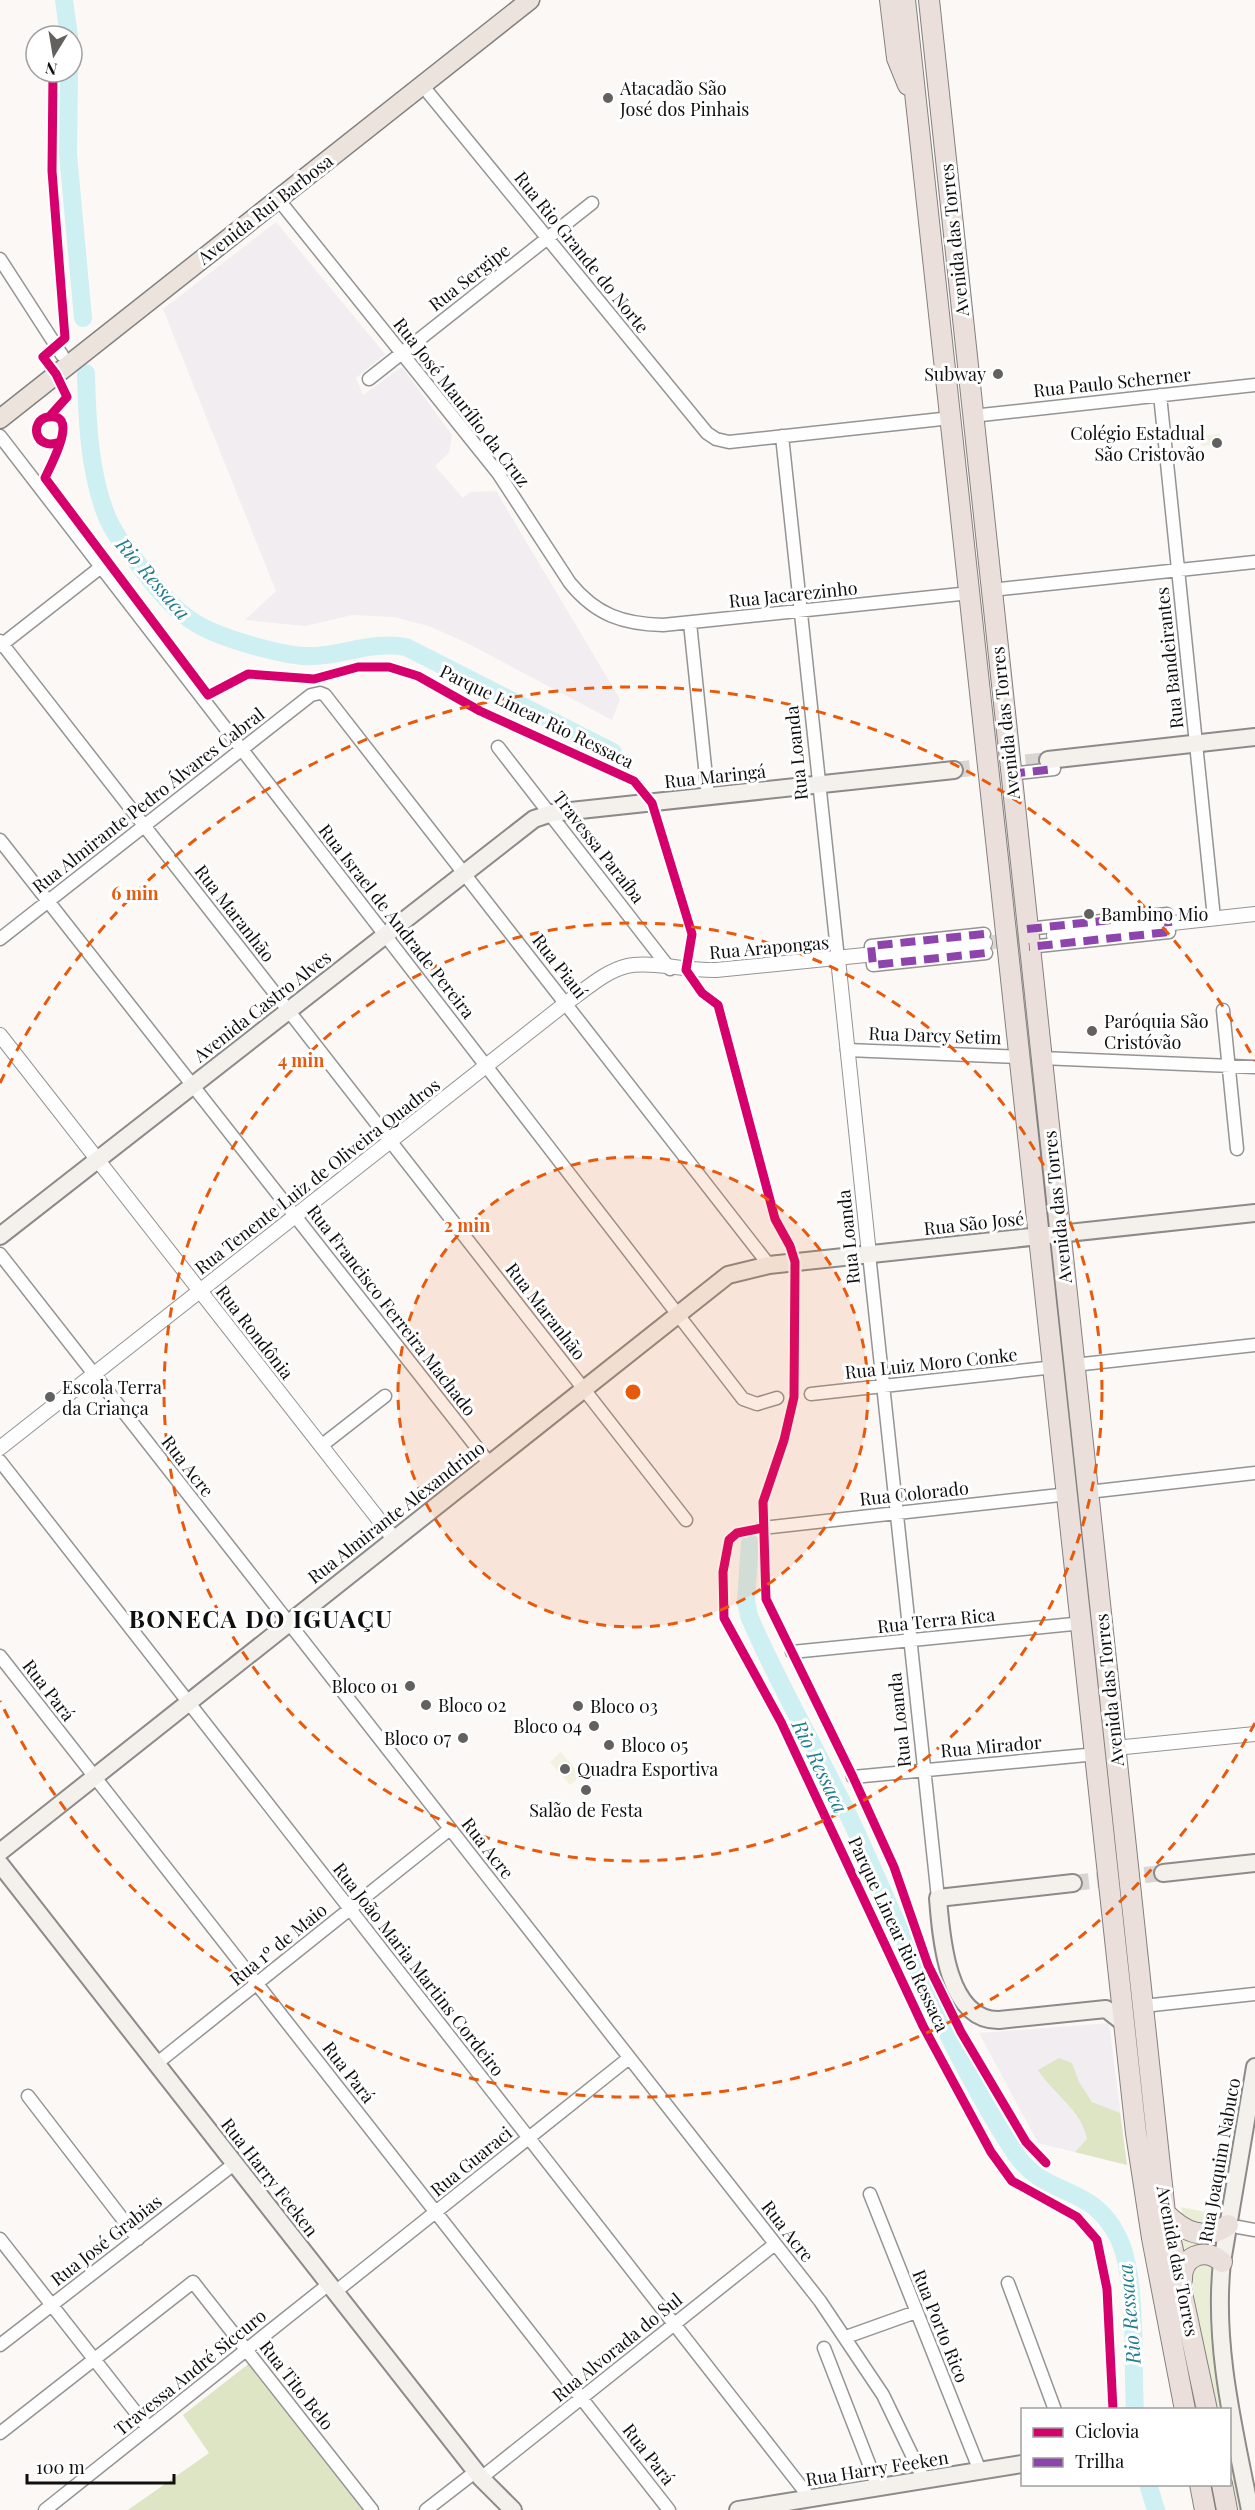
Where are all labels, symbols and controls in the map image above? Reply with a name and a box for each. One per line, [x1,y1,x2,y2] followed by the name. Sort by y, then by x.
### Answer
[24,24,84,84] north arrow
[43,58,59,81] text: N
[619,76,749,121] place label: Atacadão São José dos Pinhais
[601,91,615,105] marker: Atacadão São José dos Pinhais
[192,149,338,270] street label: Avenida Rui Barbosa
[934,162,974,319] street label: Avenida das Torres
[509,166,655,338] street label: Rua Rio Grande do Norte
[424,238,514,316] street label: Rua Sergipe
[388,312,536,492] street label: Rua José Maurílio da Cruz
[924,362,986,386] place label: Subway
[1032,362,1192,402] street label: Rua Paulo Scherner
[991,367,1005,381] marker: Subway
[1070,421,1205,466] place label: Colégio Estadual São Cristovão
[1210,436,1224,450] marker: Colégio Estadual São Cristovão
[110,530,197,625] water label: Rio Ressaca
[727,575,859,613] street label: Rua Jacarezinho
[1150,586,1188,730] street label: Rua Bandeirantes
[985,645,1025,802] street label: Avenida das Torres
[436,659,638,773] street label: Parque Linear Rio Ressaca
[27,702,269,898] street label: Rua Almirante Pedro Álvares Cabral
[779,705,813,801] street label: Rua Loanda
[663,759,767,793] street label: Rua Maringá
[548,786,650,908] street label: Travessa Paraíba
[313,819,481,1023] street label: Rua Israel de Andrade Pereira
[190,859,281,967] street label: Rua Maranhão
[111,881,159,905] text: 6 min
[1101,902,1209,926] place label: Bambino Mio
[1082,907,1096,921] marker: Bambino Mio
[527,929,593,1003] street label: Rua Piauí
[708,930,830,964] street label: Rua Arapongas
[188,945,336,1068] street label: Avenida Castro Alves
[1104,1009,1209,1054] place label: Paróquia São Cristóvão
[868,1021,1002,1049] street label: Rua Darcy Setim
[1085,1024,1099,1038] marker: Paróquia São Cristóvão
[278,1048,324,1072] text: 4 min
[189,1073,445,1279] street label: Rua Tenente Luiz de Oliveira Quadros
[1037,1129,1077,1286] street label: Avenida das Torres
[831,1189,865,1285] street label: Rua Loanda
[302,1199,482,1421] street label: Rua Francisco Ferreira Machado
[923,1206,1025,1240] street label: Rua São José
[444,1213,490,1237] text: 2 min
[501,1257,592,1365] street label: Rua Maranhão
[211,1280,299,1384] street label: Rua Rondônia
[844,1342,1018,1384] street label: Rua Luiz Moro Conke
[62,1375,162,1420] place label: Escola Terra da Criança
[623,1382,643,1402] centre of rings
[43,1390,57,1404] marker: Escola Terra da Criança
[157,1430,219,1502] street label: Rua Acre
[303,1435,489,1589] street label: Rua Almirante Alexandrino
[858,1475,970,1511] street label: Rua Colorado
[129,1602,393,1634] district label: BONECA DO IGUAÇU
[876,1602,996,1638] street label: Rua Terra Rica
[1089,1612,1129,1769] street label: Avenida das Torres
[17,1654,81,1726] street label: Rua Pará
[882,1672,916,1768] street label: Rua Loanda
[332,1674,398,1698] place label: Bloco 01
[403,1679,417,1693] marker: Bloco 01
[438,1693,506,1717] place label: Bloco 02
[590,1694,658,1718] place label: Bloco 03
[419,1698,433,1712] marker: Bloco 02
[571,1699,585,1713] marker: Bloco 03
[513,1714,582,1738] place label: Bloco 04
[786,1714,855,1817] water label: Rio Ressaca
[587,1719,601,1733] marker: Bloco 04
[384,1726,452,1750] place label: Bloco 07
[939,1730,1043,1762] street label: Rua Mirador
[456,1731,470,1745] marker: Bloco 07
[621,1733,688,1757] place label: Bloco 05
[602,1738,616,1752] marker: Bloco 05
[577,1757,718,1781] place label: Quadra Esportiva
[558,1762,572,1776] marker: Quadra Esportiva
[579,1783,593,1797] marker: Salão de Festa
[529,1798,643,1822] place label: Salão de Festa
[457,1812,519,1884] street label: Rua Acre
[843,1832,955,2036] street label: Parque Linear Rio Ressaca
[328,1857,510,2081] street label: Rua João Maria Martins Cordeiro
[224,1897,332,1991] street label: Rua 1º de Maio
[317,2036,381,2108] street label: Rua Pará
[1193,2076,1245,2244] street label: Rua Joaquim Nabuco
[216,2113,324,2241] street label: Rua Harry Feeken
[425,2121,517,2201] street label: Rua Guaraci
[1151,2182,1204,2339] street label: Avenida das Torres
[46,2189,166,2291] street label: Rua José Grabias
[757,2195,819,2267] street label: Rua Acre
[1110,2263,1146,2366] water label: Rio Ressaca
[907,2266,975,2386] street label: Rua Porto Rico
[547,2287,687,2407] street label: Rua Alvorada do Sul
[109,2303,271,2441] street label: Travessa André Siccuro
[255,2335,340,2435] street label: Rua Tito Belo
[1021,2408,1231,2486] legend
[617,2418,681,2490] street label: Rua Pará
[1075,2419,1139,2443] text: Ciclovia
[804,2445,950,2491] street label: Rua Harry Feeken
[27,2447,174,2485] scale bar
[1075,2449,1124,2473] text: Trilha
[36,2455,85,2479] text: 100 m

